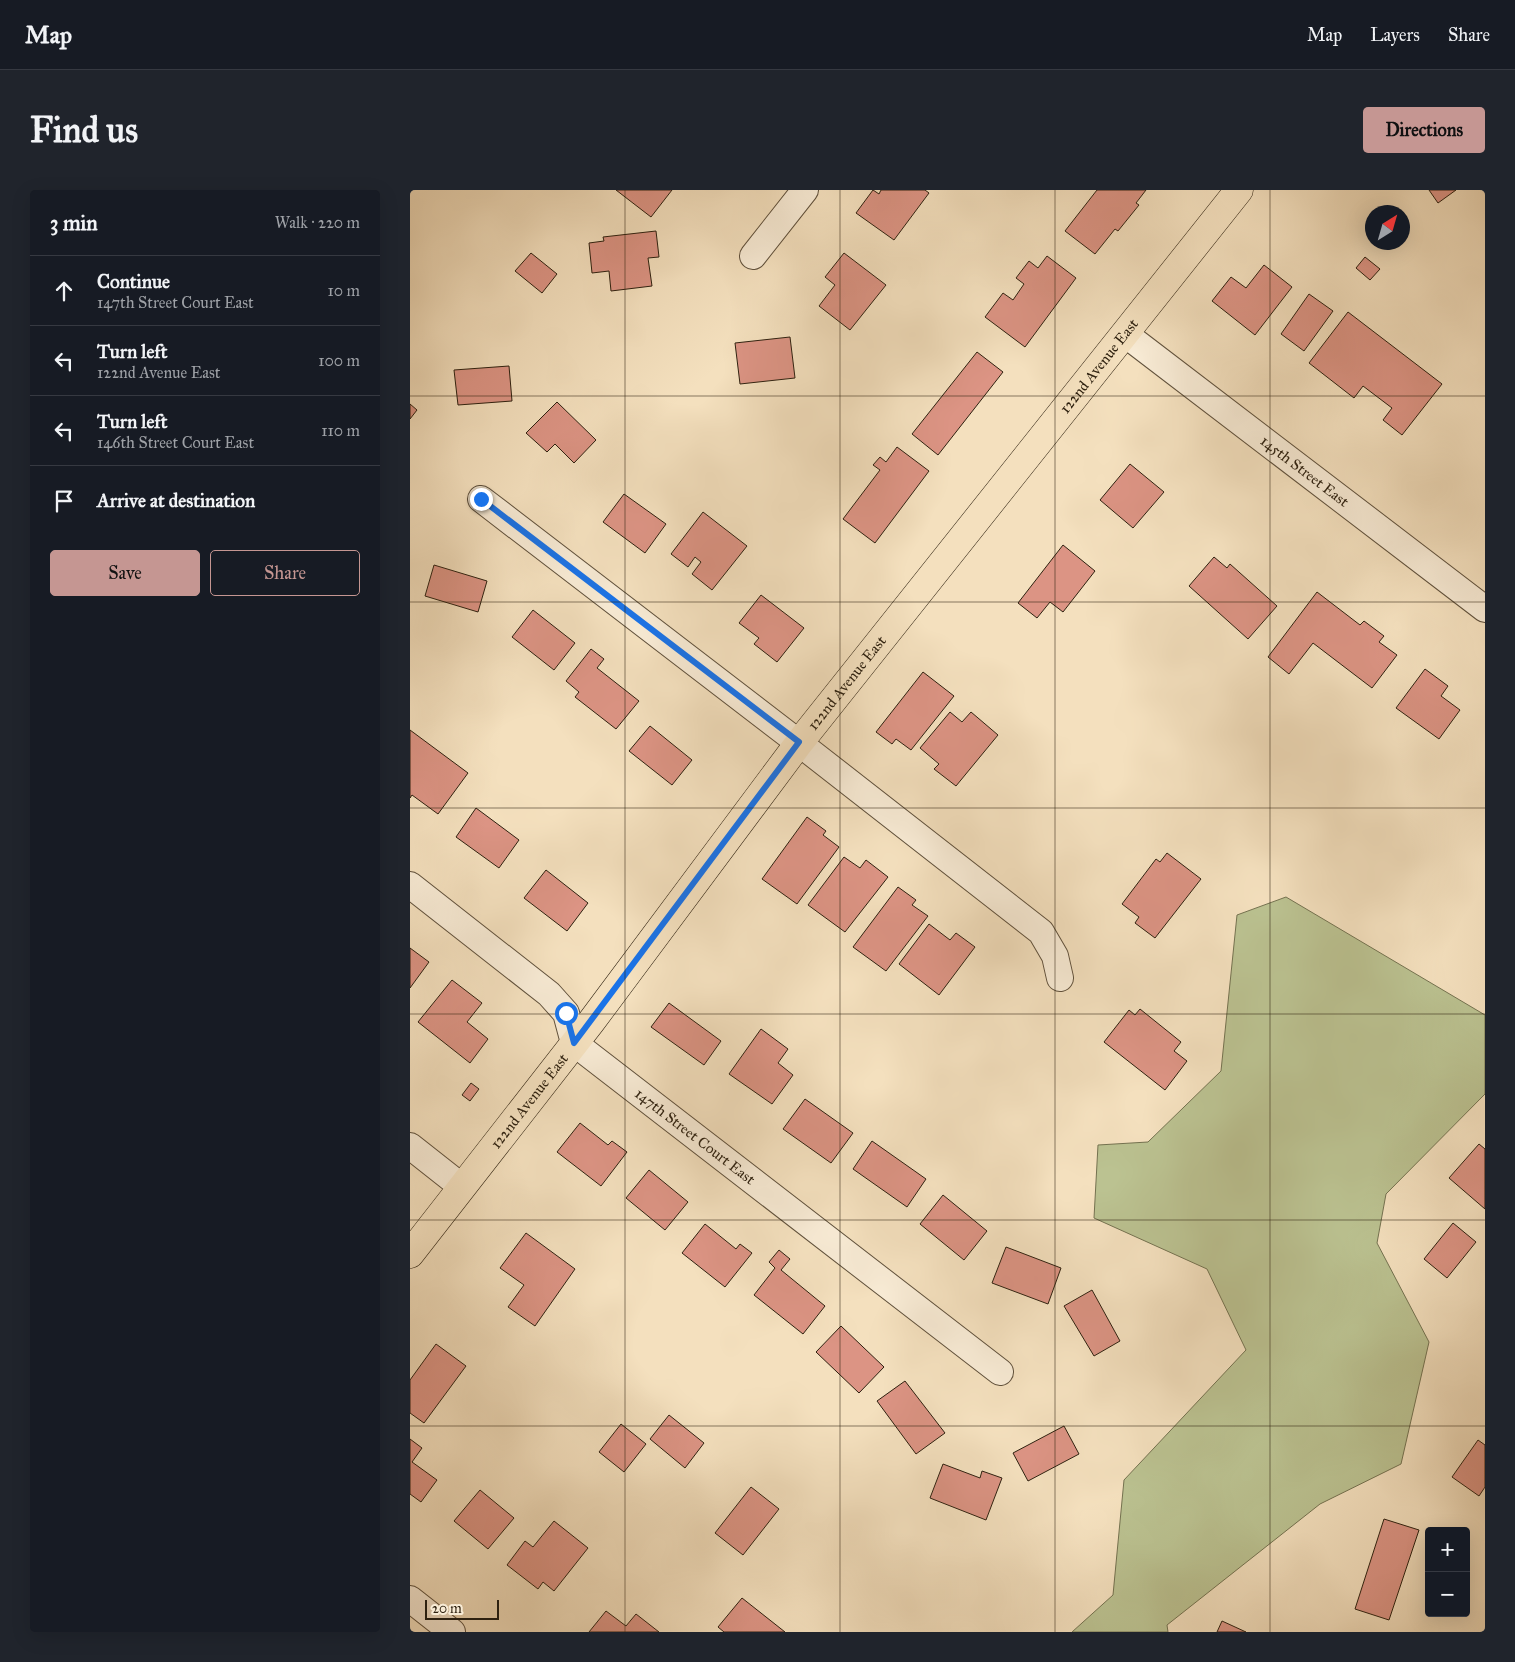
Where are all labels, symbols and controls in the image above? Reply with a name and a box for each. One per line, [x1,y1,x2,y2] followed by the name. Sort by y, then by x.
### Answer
[25,20,72,50] text: Map
[1307,24,1342,46] text: Map
[1370,24,1420,46] text: Layers
[1448,24,1490,46] text: Share
[1363,107,1485,153] button: Directions
[30,109,138,152] text: Find us
[1365,205,1410,250] north arrow
[50,210,98,236] text: 3 min
[275,213,360,232] text: Walk · 220 m
[97,270,170,293] text: Continue
[50,277,78,305] icon: ahead
[328,281,360,300] text: 10 m
[97,293,254,312] text: 147th Street Court East
[1056,315,1142,417] street label: 122nd Avenue East
[97,340,167,363] text: Turn left
[50,347,78,375] icon: left
[318,351,360,370] text: 100 m
[97,363,220,382] text: 122nd Avenue East
[97,410,167,433] text: Turn left
[50,417,78,445] icon: left
[321,421,360,440] text: 110 m
[1257,432,1353,511] street label: 145th Street East
[97,433,254,452] text: 146th Street Court East
[50,487,78,515] icon: arrive
[470,488,493,511] route end
[97,489,255,512] text: Arrive at destination
[50,550,200,596] button: Save
[210,550,360,596] button: Share
[804,632,890,734] street label: 122nd Avenue East
[555,1002,578,1025] route start
[487,1049,572,1152] street label: 122nd Avenue East
[631,1084,759,1189] street label: 147th Street Court East
[1425,1527,1470,1617] map controls
[1425,1527,1470,1572] button: +
[1425,1572,1470,1617] button: −
[425,1597,499,1620] scale bar
[432,1600,462,1617] text: 20 m

